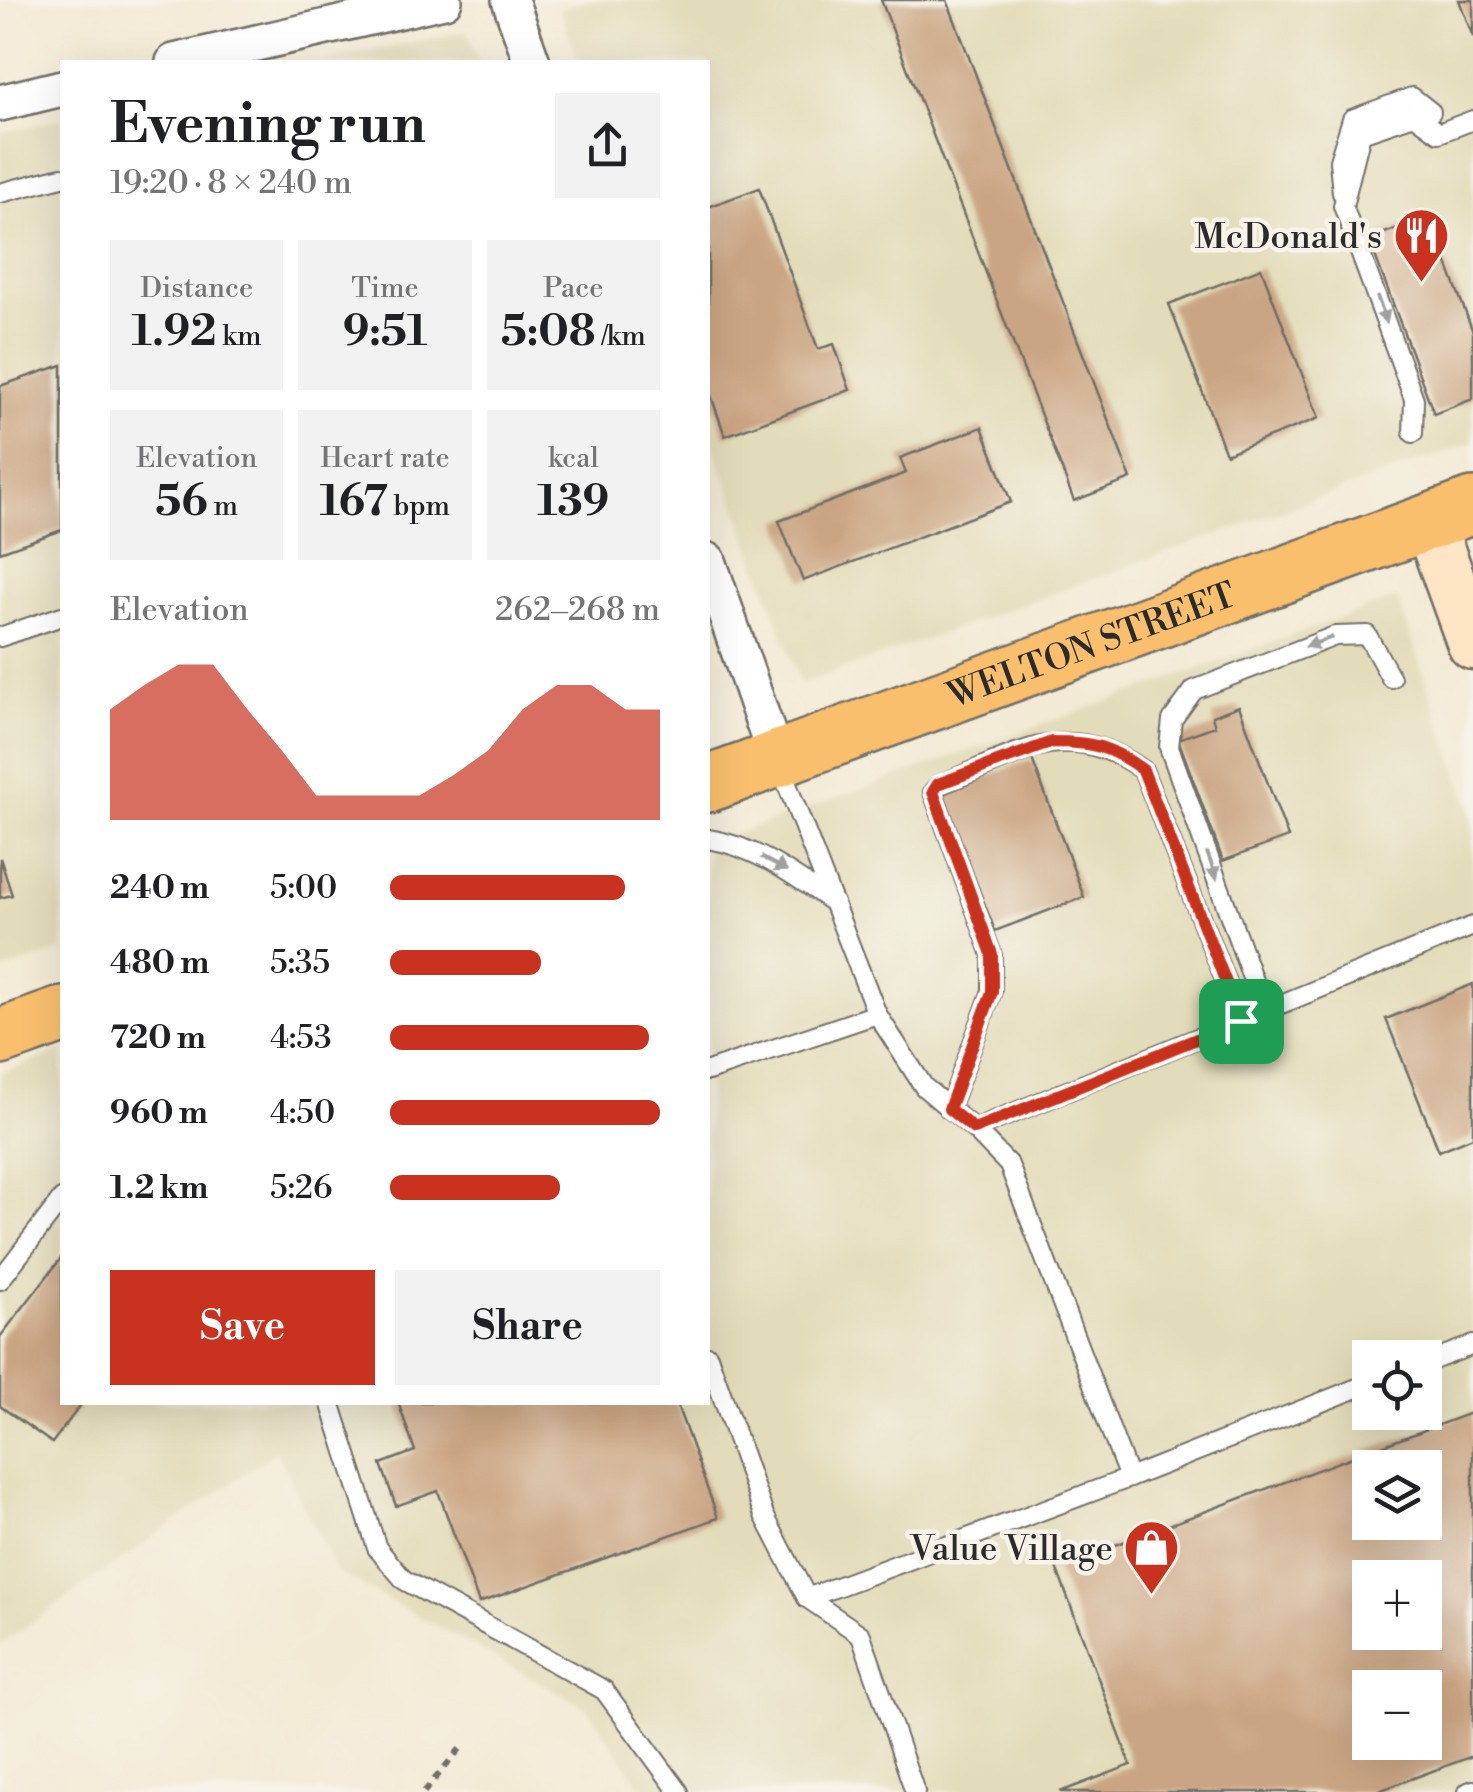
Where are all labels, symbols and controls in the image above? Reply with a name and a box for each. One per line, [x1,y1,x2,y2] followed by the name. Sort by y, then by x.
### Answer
[110,91,426,160] text: Evening run
[555,93,660,198] button: share
[110,163,352,203] text: 19:20 · 8 × 240 m
[1391,206,1451,285] restaurant icon: McDonald's
[1195,216,1382,259] place label: McDonald's
[140,271,253,306] text: Distance
[351,271,419,306] text: Time
[543,271,603,306] text: Pace
[1375,296,1390,326] one-way arrow
[132,306,217,359] text: 1.92
[343,306,427,359] text: 9:51
[501,306,596,359] text: 5:08
[217,319,261,354] text: km
[596,319,646,354] text: /km
[136,441,257,476] text: Elevation
[320,441,450,476] text: Heart rate
[548,441,599,476] text: kcal
[155,476,208,529] text: 56
[320,476,388,529] text: 167
[537,476,609,529] text: 139
[208,489,238,524] text: m
[388,489,450,524] text: bpm
[941,574,1242,718] street label: WELTON STREET
[110,590,249,630] text: Elevation
[495,590,660,630] text: 262–268 m
[1304,635,1334,650] one-way arrow
[1205,851,1220,881] one-way arrow
[759,855,788,872] one-way arrow
[110,868,209,908] text: 240 m
[270,868,337,908] text: 5:00
[110,943,209,983] text: 480 m
[270,943,330,983] text: 5:35
[1199,979,1284,1064] pin
[1214,994,1269,1049] icon: arrive
[110,1018,206,1058] text: 720 m
[270,1018,332,1058] text: 4:53
[110,1093,208,1133] text: 960 m
[270,1093,335,1133] text: 4:50
[110,1168,208,1208] text: 1.2 km
[270,1168,333,1208] text: 5:26
[110,1270,375,1385] button: Save
[395,1270,660,1385] button: Share
[1352,1340,1442,1760] map controls
[1352,1340,1442,1430] button: locate
[1352,1450,1442,1540] button: layers
[1122,1518,1182,1597] shop icon: Value Village
[909,1528,1113,1571] place label: Value Village
[1352,1560,1442,1650] button: +
[1352,1670,1442,1760] button: −

